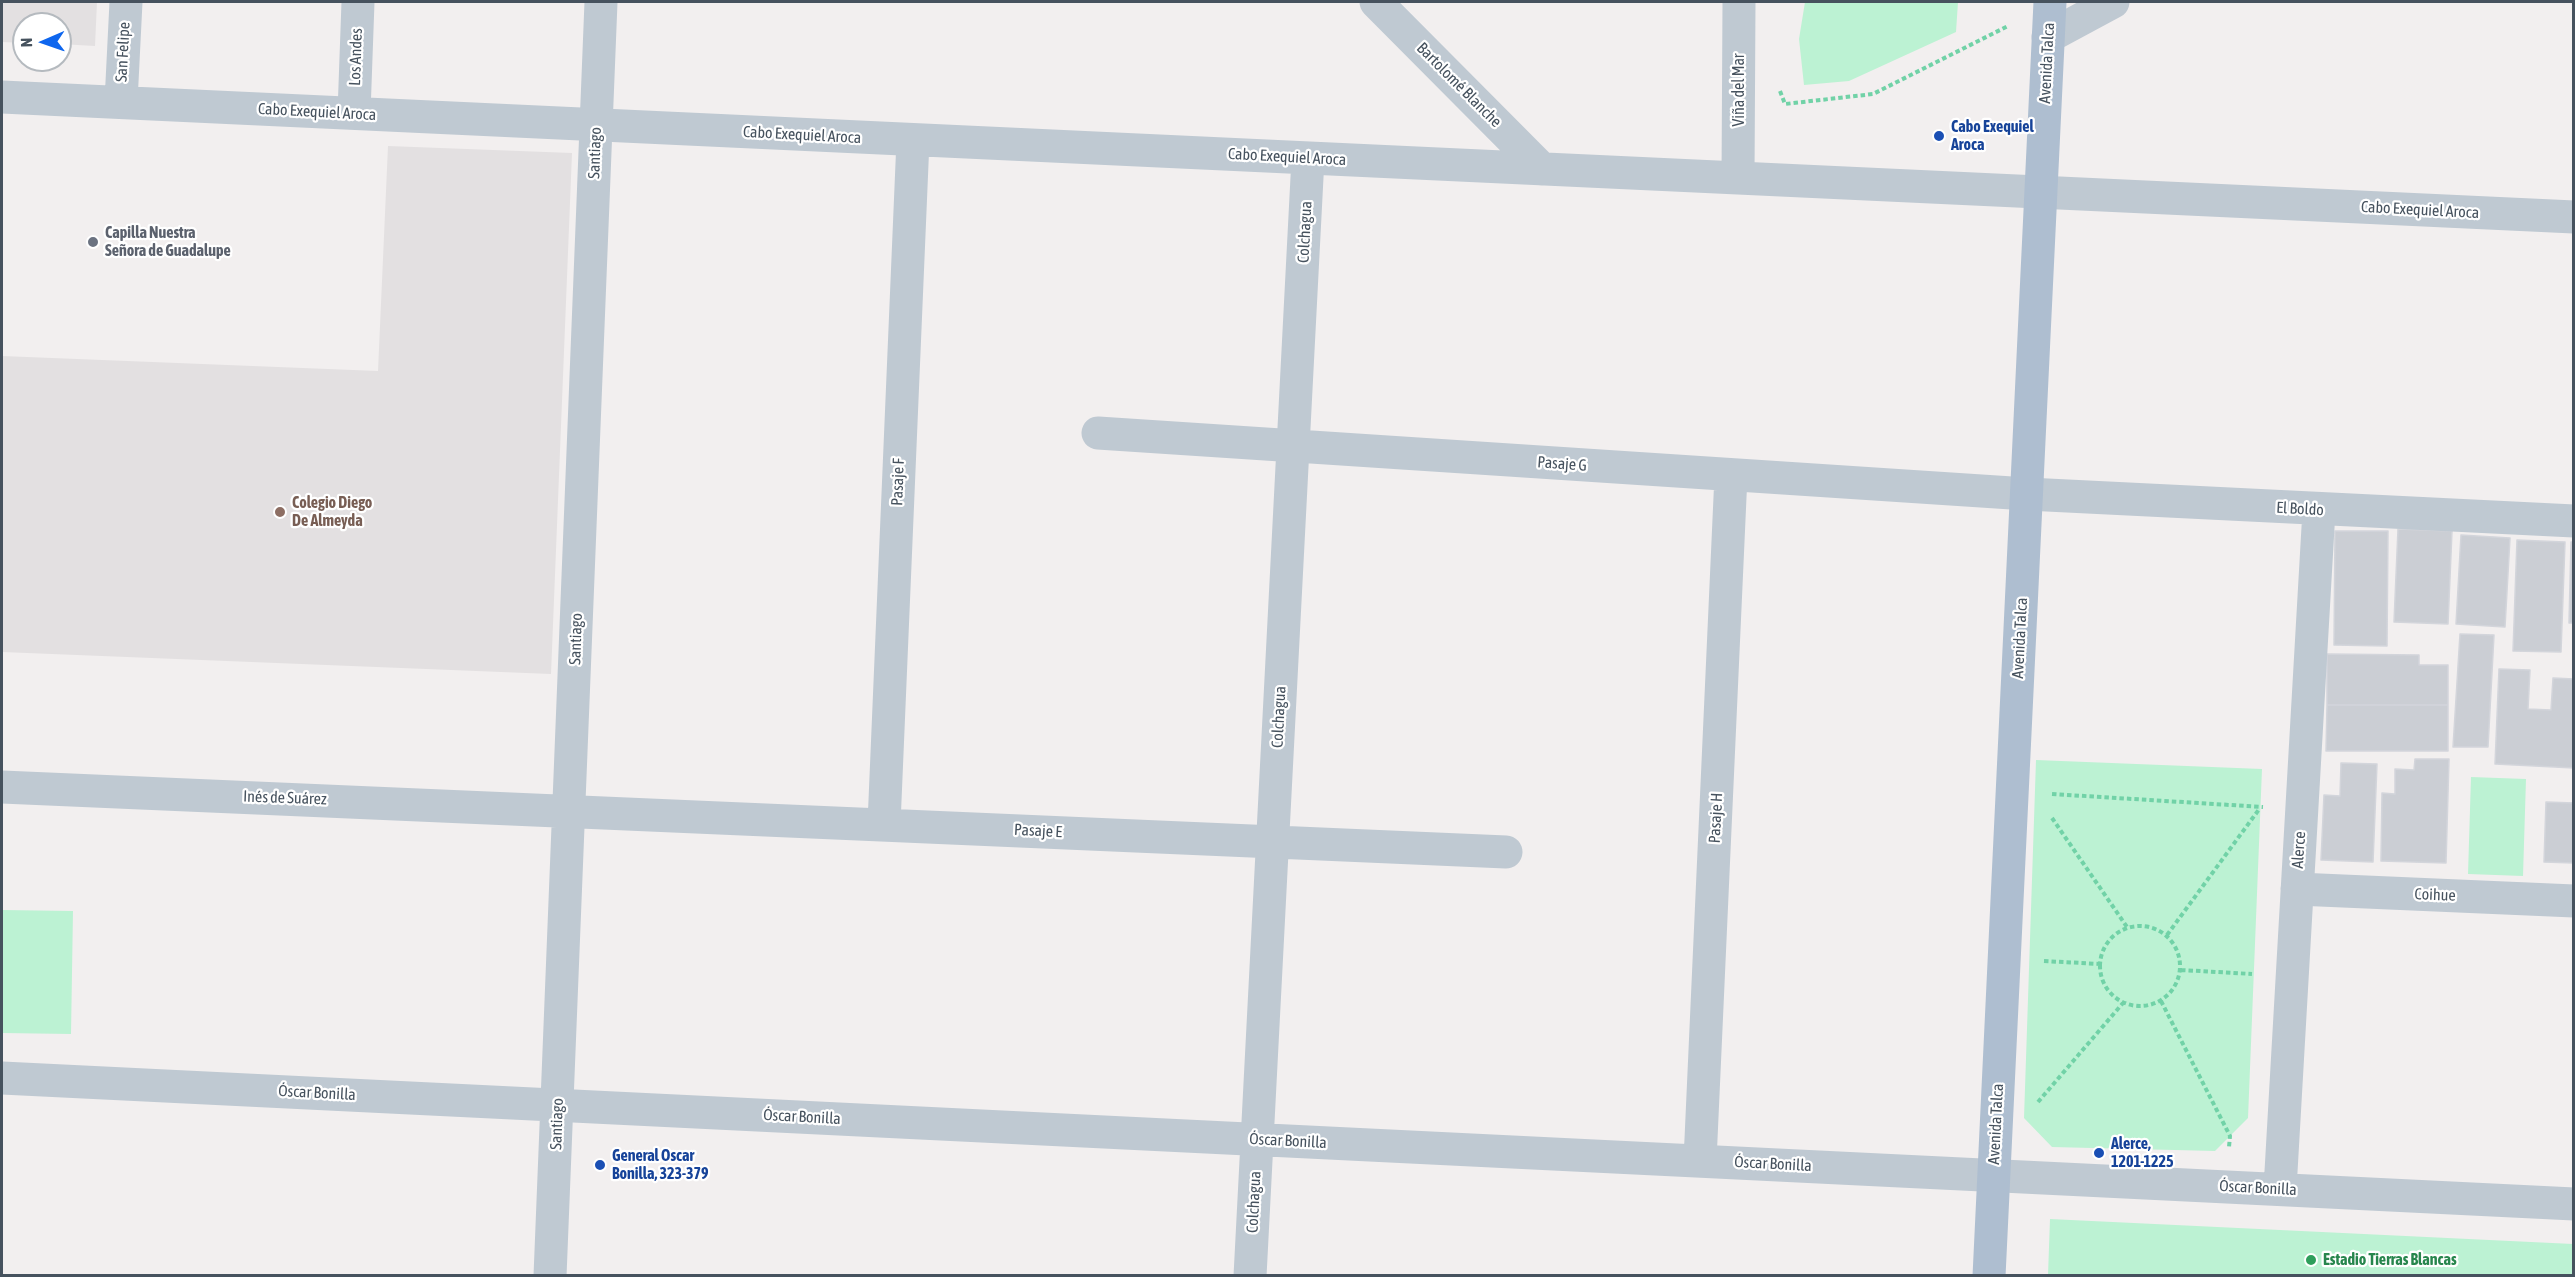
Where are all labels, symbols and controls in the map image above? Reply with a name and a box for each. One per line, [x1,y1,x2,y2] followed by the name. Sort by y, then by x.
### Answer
[12,12,72,72] north arrow
[112,21,134,83] street label: San Felipe
[2035,22,2059,104] street label: Avenida Talca
[345,28,367,86] street label: Los Andes
[17,38,35,48] text: N
[1413,39,1505,131] street label: Bartolomé Blanche
[1729,53,1749,127] street label: Viña del Mar
[257,99,377,125] street label: Cabo Exequiel Aroca
[1951,117,2034,155] place label: Cabo Exequiel Aroca
[742,122,862,148] street label: Cabo Exequiel Aroca
[585,127,605,179] street label: Santiago
[1932,129,1946,143] marker: Cabo Exequiel Aroca
[1227,144,1347,170] street label: Cabo Exequiel Aroca
[2360,197,2480,223] street label: Cabo Exequiel Aroca
[1294,201,1316,263] street label: Colchagua
[105,223,231,261] place label: Capilla Nuestra Señora de Guadalupe
[86,235,100,249] marker: Capilla Nuestra Señora de Guadalupe
[1537,453,1587,475] street label: Pasaje G
[888,458,908,506] street label: Pasaje F
[292,493,372,531] place label: Colegio Diego De Almeyda
[2276,498,2324,520] street label: El Boldo
[273,505,287,519] marker: Colegio Diego De Almeyda
[2008,597,2032,679] street label: Avenida Talca
[566,613,586,665] street label: Santiago
[1268,686,1290,748] street label: Colchagua
[243,787,327,809] street label: Inés de Suárez
[1705,792,1727,844] street label: Pasaje H
[1014,820,1062,842] street label: Pasaje E
[2288,831,2310,869] street label: Alerce
[2414,885,2456,905] street label: Coihue
[278,1081,356,1105] street label: Óscar Bonilla
[1984,1083,2008,1165] street label: Avenida Talca
[547,1098,567,1150] street label: Santiago
[763,1105,841,1129] street label: Óscar Bonilla
[1249,1129,1327,1153] street label: Óscar Bonilla
[2111,1134,2174,1172] place label: Alerce, 1201-1225
[612,1146,709,1184] place label: General Oscar Bonilla, 323-379
[2092,1146,2106,1160] marker: Alerce, 1201-1225
[1734,1152,1812,1176] street label: Óscar Bonilla
[593,1158,607,1172] marker: General Oscar Bonilla, 323-379
[1243,1171,1265,1233] street label: Colchagua
[2219,1176,2297,1200] street label: Óscar Bonilla
[2323,1250,2457,1270] place label: Estadio Tierras Blancas
[2304,1253,2318,1267] marker: Estadio Tierras Blancas

